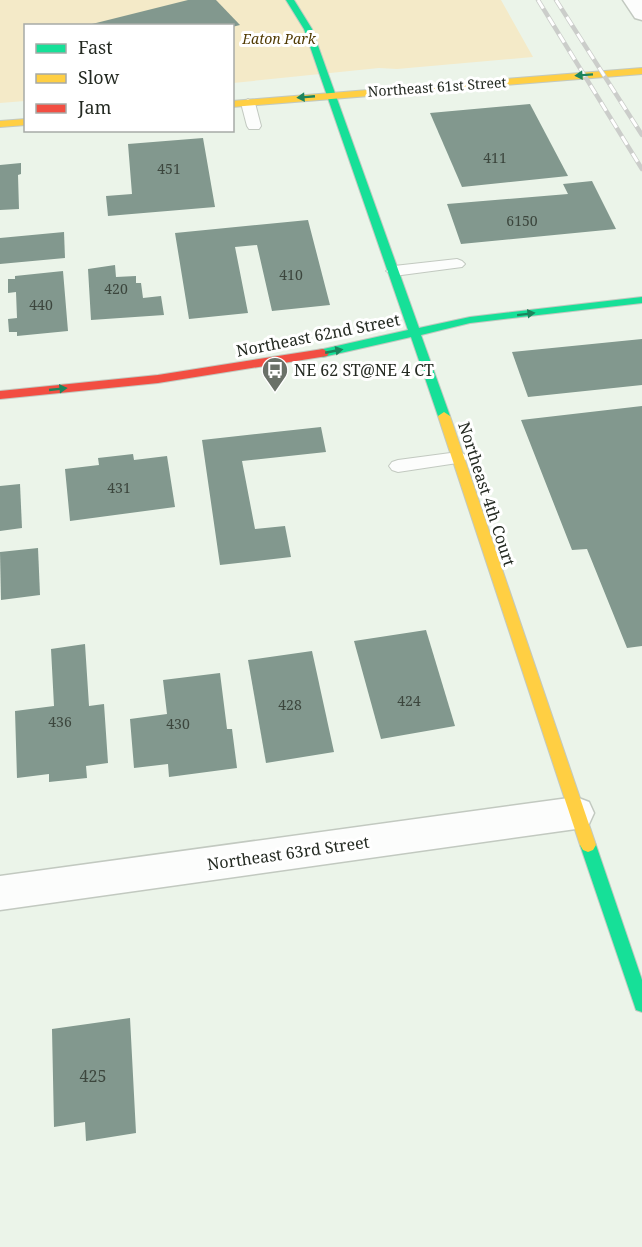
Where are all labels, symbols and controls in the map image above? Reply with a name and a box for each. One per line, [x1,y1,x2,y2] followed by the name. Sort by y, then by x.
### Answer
[24,24,234,132] legend
[241,29,317,48] park label: Eaton Park
[78,35,113,59] text: Fast
[78,65,120,89] text: Slow
[574,71,593,80] one-way arrow
[367,72,507,101] street label: Northeast 61st Street
[296,92,315,102] one-way arrow
[77,95,112,119] text: Jam
[483,148,507,167] house number: 411
[157,159,181,178] house number: 451
[506,211,538,230] house number: 6150
[279,265,303,284] house number: 410
[104,279,128,298] house number: 420
[29,295,53,314] house number: 440
[234,308,402,362] street label: Northeast 62nd Street
[516,309,535,319] one-way arrow
[325,346,344,355] one-way arrow
[260,355,290,393] bus stop icon: NE 62 ST@NE 4 CT
[294,359,434,381] place label: NE 62 ST@NE 4 CT
[49,385,68,394] one-way arrow
[453,419,521,569] street label: Northeast 4th Court
[107,478,131,497] house number: 431
[397,691,421,710] house number: 424
[278,695,302,714] house number: 428
[48,712,72,731] house number: 436
[166,714,190,733] house number: 430
[206,831,371,875] street label: Northeast 63rd Street
[80,1065,106,1087] house number: 425

